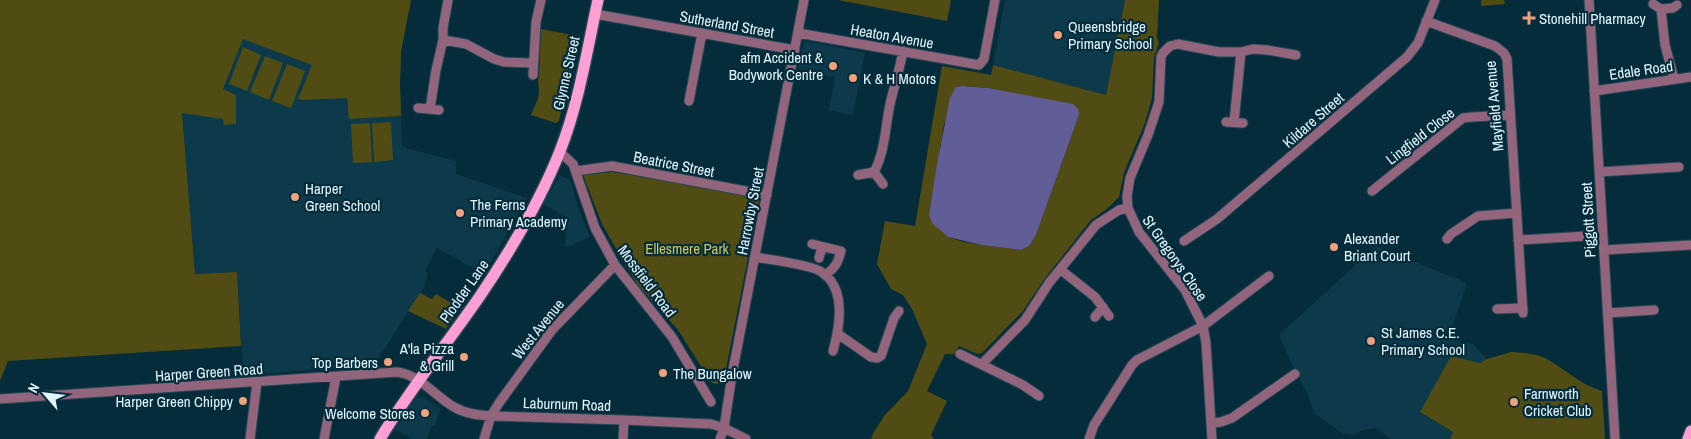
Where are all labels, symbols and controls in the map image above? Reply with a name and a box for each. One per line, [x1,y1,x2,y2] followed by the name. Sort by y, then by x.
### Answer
[678,5,777,43] street label: Sutherland Street
[1539,8,1647,29] place label: Stonehill Pharmacy
[1523,12,1535,24] marker: Stonehill Pharmacy
[1068,16,1152,54] place label: Queensbridge Primary School
[849,18,935,54] street label: Heaton Avenue
[1052,29,1064,41] marker: Queensbridge Primary School
[547,33,585,112] street label: Glynne Street
[729,47,824,85] place label: afm Accident & Bodywork Centre
[1608,55,1674,85] street label: Edale Road
[827,60,839,72] marker: afm Accident & Bodywork Centre
[1480,60,1508,152] street label: Mayfield Avenue
[863,68,936,89] place label: K & H Motors
[847,72,859,84] marker: K & H Motors
[1278,87,1349,153] street label: Kildare Street
[1381,102,1459,170] street label: Lingfield Close
[632,146,717,182] street label: Beatrice Street
[731,165,769,257] street label: Harrowby Street
[305,178,380,216] place label: Harper Green School
[1576,181,1600,258] street label: Piggott Street
[289,191,301,203] marker: Harper Green School
[470,194,568,232] place label: The Ferns Primary Academy
[454,207,466,219] marker: The Ferns Primary Academy
[1138,211,1213,305] street label: St Gregorys Close
[1343,228,1411,266] place label: Alexander Briant Court
[645,238,730,259] park label: Ellesmere Park
[613,241,681,321] street label: Mossfield Road
[1328,241,1340,253] marker: Alexander Briant Court
[434,255,494,327] street label: Plodder Lane
[507,294,569,364] street label: West Avenue
[1381,322,1465,360] place label: St James C.E. Primary School
[1365,335,1377,347] marker: St James C.E. Primary School
[399,338,454,376] place label: A'la Pizza & Grill
[458,351,470,363] marker: A'la Pizza & Grill
[312,352,378,373] place label: Top Barbers
[382,356,394,368] marker: Top Barbers
[154,358,264,386] street label: Harper Green Road
[673,363,752,384] place label: The Bungalow
[657,367,669,379] marker: The Bungalow
[20,369,70,419] north arrow
[24,380,43,396] text: N
[1524,383,1592,421] place label: Farnworth Cricket Club
[115,391,234,412] place label: Harper Green Chippy
[523,392,611,416] street label: Laburnum Road
[237,395,249,407] marker: Harper Green Chippy
[1508,396,1520,408] marker: Farnworth Cricket Club
[325,403,415,424] place label: Welcome Stores
[419,407,431,419] marker: Welcome Stores

